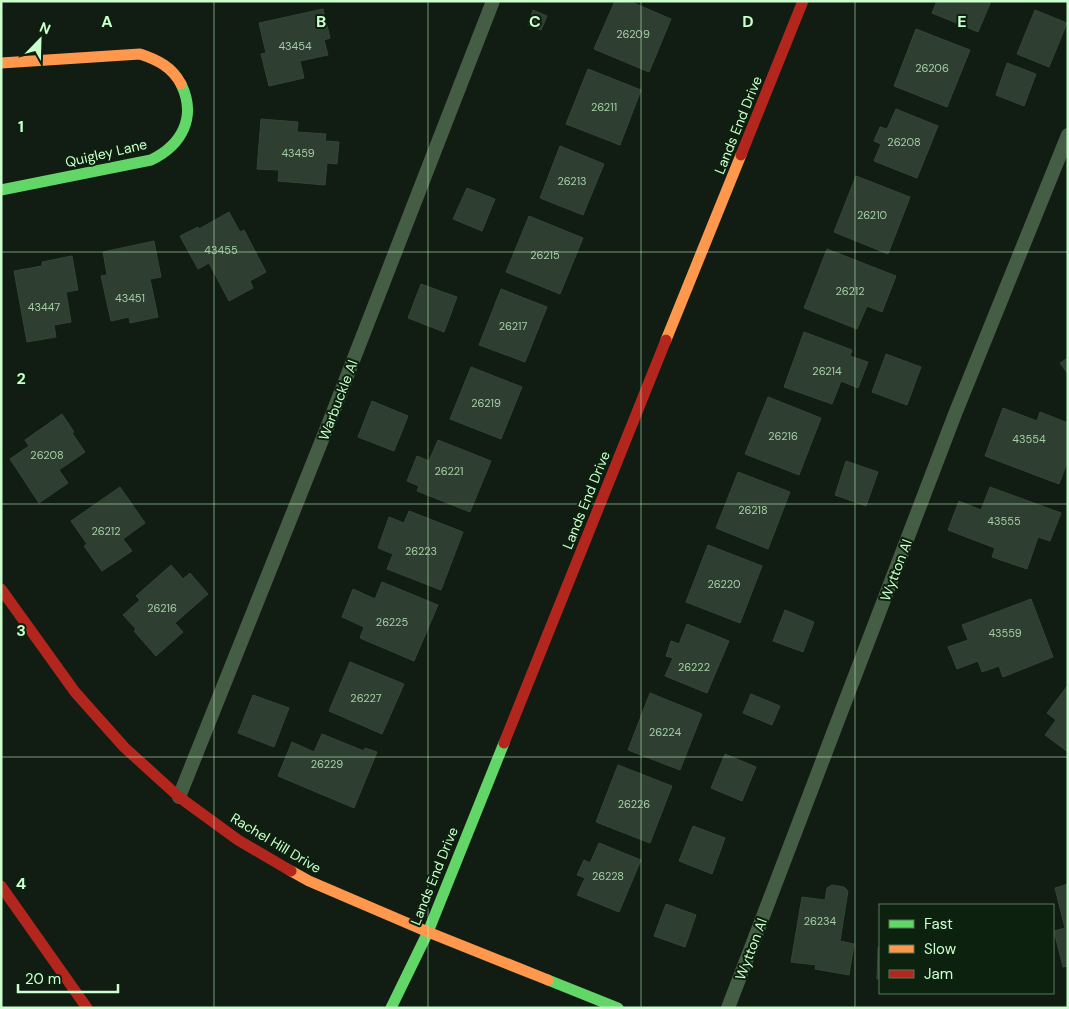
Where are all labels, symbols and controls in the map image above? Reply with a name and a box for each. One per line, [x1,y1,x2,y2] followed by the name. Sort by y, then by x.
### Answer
[101,11,113,32] text: A
[316,11,326,32] text: B
[529,11,541,32] text: C
[742,11,754,32] text: D
[957,11,967,32] text: E
[15,15,65,65] north arrow
[37,18,53,38] text: N
[616,27,650,41] house number: 26209
[278,39,312,53] house number: 43454
[915,61,949,75] house number: 26206
[710,73,766,177] street label: Lands End Drive
[591,100,617,114] house number: 26211
[18,116,24,137] text: 1
[63,135,149,171] street label: Quigley Lane
[887,135,921,149] house number: 26208
[281,146,315,160] house number: 43459
[557,174,587,188] house number: 26213
[857,208,887,222] house number: 26210
[204,243,238,257] house number: 43455
[530,248,560,262] house number: 26215
[835,284,865,298] house number: 26212
[115,291,145,305] house number: 43451
[28,300,60,314] house number: 43447
[499,319,527,333] house number: 26217
[314,357,362,443] street label: Warbuckle Al
[812,364,842,378] house number: 26214
[16,368,26,389] text: 2
[471,396,501,410] house number: 26219
[768,429,798,443] house number: 26216
[1012,432,1046,446] house number: 43554
[30,448,64,462] house number: 26208
[558,448,614,552] street label: Lands End Drive
[434,464,464,478] house number: 26221
[738,503,768,517] house number: 26218
[987,514,1021,528] house number: 43555
[91,524,121,538] house number: 26212
[876,537,916,603] street label: Wytton Al
[405,544,437,558] house number: 26223
[707,577,741,591] house number: 26220
[147,601,177,615] house number: 26216
[376,615,408,629] house number: 26225
[16,620,26,641] text: 3
[988,626,1022,640] house number: 43559
[678,660,710,674] house number: 26222
[350,691,382,705] house number: 26227
[649,725,681,739] house number: 26224
[311,757,343,771] house number: 26229
[618,797,650,811] house number: 26226
[227,809,325,877] street label: Rachel Hill Drive
[406,824,462,928] street label: Lands End Drive
[592,869,624,883] house number: 26228
[16,873,26,894] text: 4
[879,904,1054,994] legend
[804,914,837,928] house number: 26234
[924,914,953,934] text: Fast
[731,916,771,982] street label: Wytton Al
[924,939,957,959] text: Slow
[18,962,118,994] scale bar
[924,964,953,984] text: Jam
[25,969,61,989] text: 20 m

